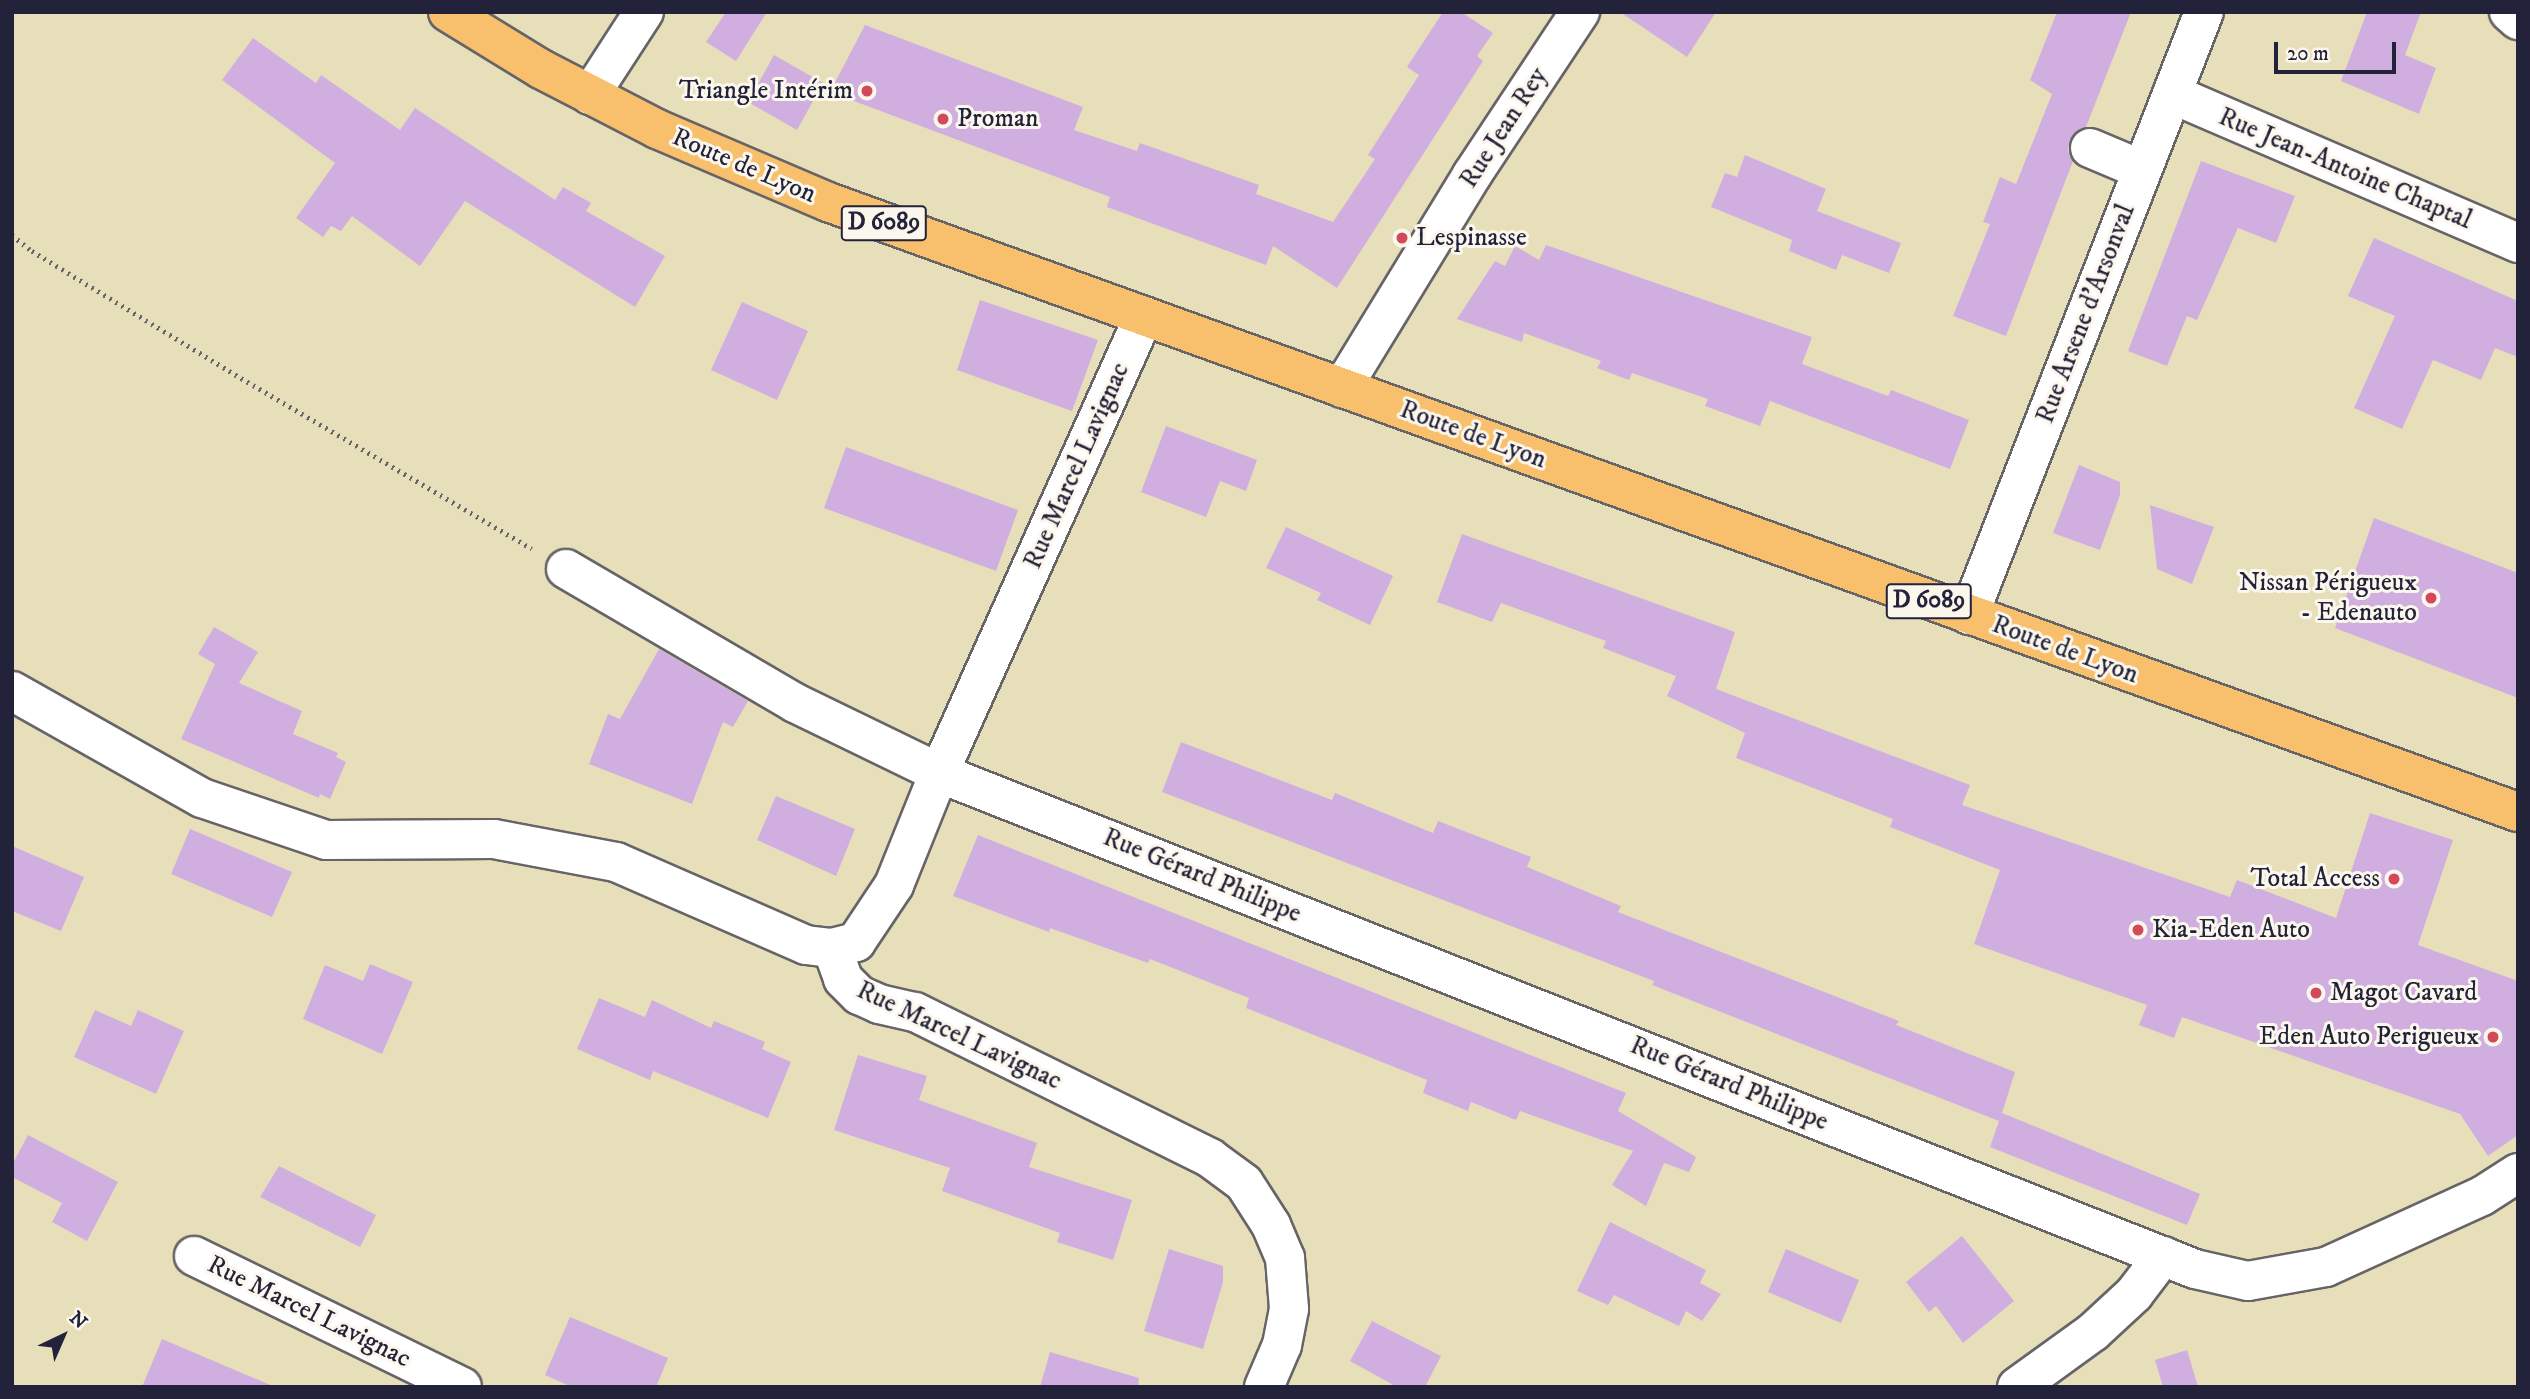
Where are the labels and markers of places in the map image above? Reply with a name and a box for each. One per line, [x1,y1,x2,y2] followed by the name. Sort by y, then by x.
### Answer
[679,75,853,107] place label: Triangle Intérim
[859,83,875,99] marker: Triangle Intérim
[957,103,1039,135] place label: Proman
[935,111,951,127] marker: Proman
[1416,222,1527,254] place label: Lespinasse
[1394,230,1410,246] marker: Lespinasse
[2239,567,2417,628] place label: Nissan Périgueux - Edenauto
[2423,590,2439,606] marker: Nissan Périgueux - Edenauto
[2251,863,2380,895] place label: Total Access
[2386,871,2402,887] marker: Total Access
[2152,914,2310,946] place label: Kia-Eden Auto
[2130,922,2146,938] marker: Kia-Eden Auto
[2330,977,2477,1009] place label: Magot Cavard
[2308,985,2324,1001] marker: Magot Cavard
[2259,1021,2479,1053] place label: Eden Auto Perigueux
[2485,1029,2501,1045] marker: Eden Auto Perigueux

